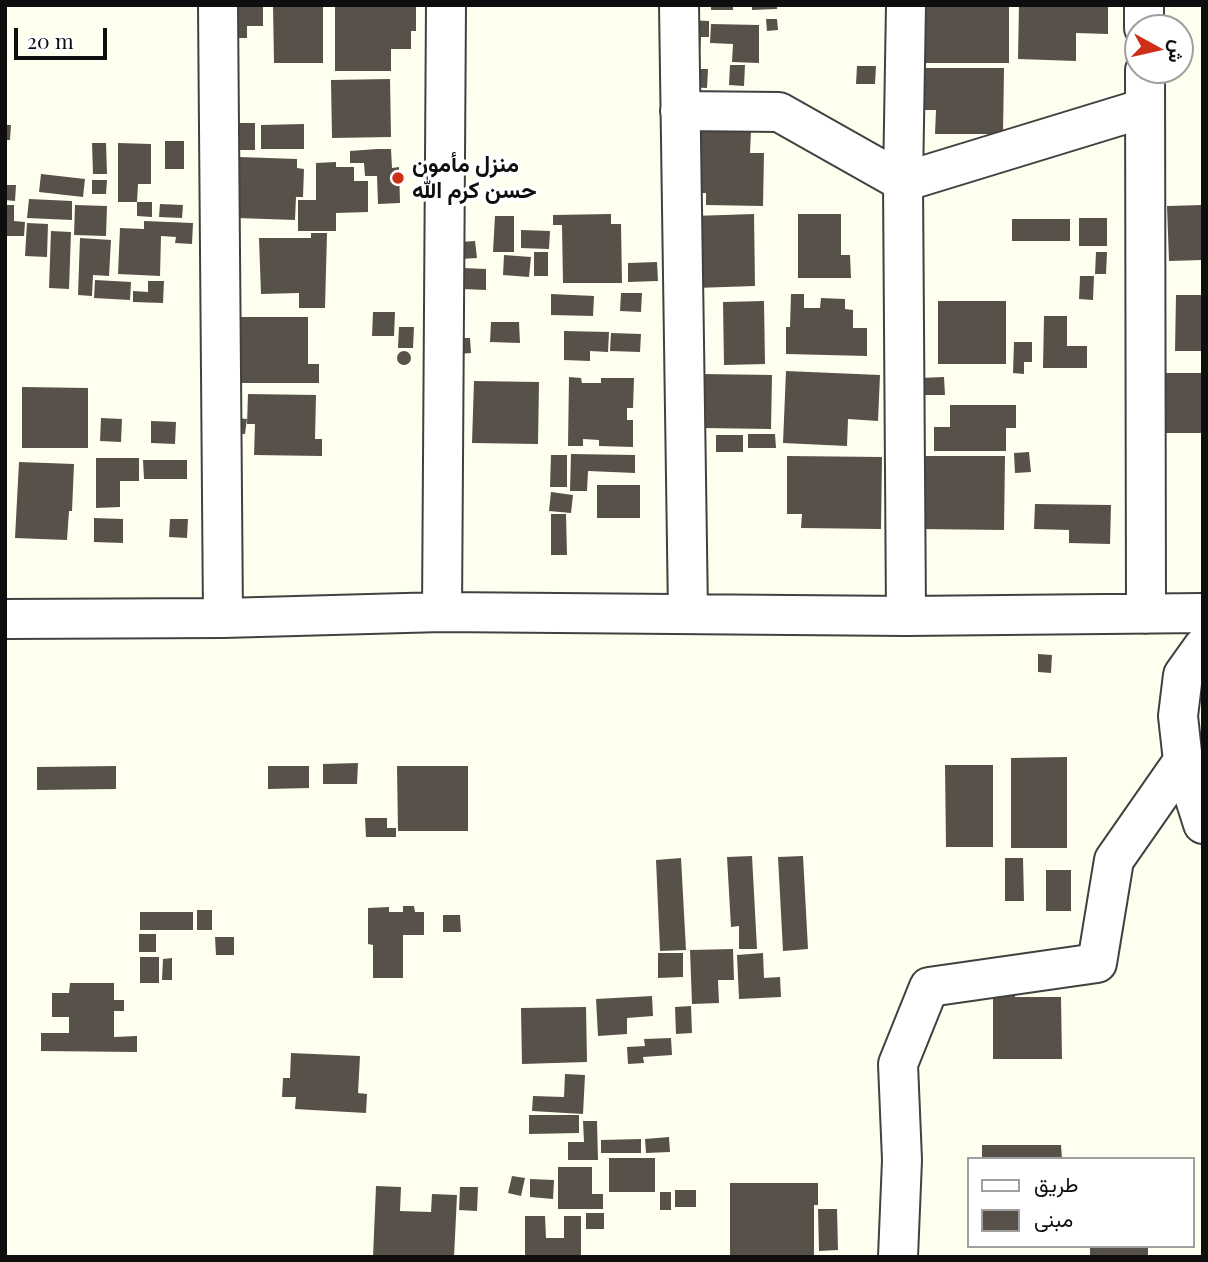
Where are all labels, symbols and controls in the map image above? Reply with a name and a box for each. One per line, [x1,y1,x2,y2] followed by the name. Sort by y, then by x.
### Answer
[18,14,110,58] scale bar
[1124,14,1194,84] north arrow
[27,26,74,54] text: 20 m
[1163,39,1192,65] text: ش
[412,151,537,205] place label: منزل مأمون حسن كرم الله
[390,170,406,186] marker: منزل مأمون حسن كرم الله
[967,1157,1194,1248] legend
[1034,1169,1079,1197] text: طريق
[1034,1204,1073,1232] text: مبنى

